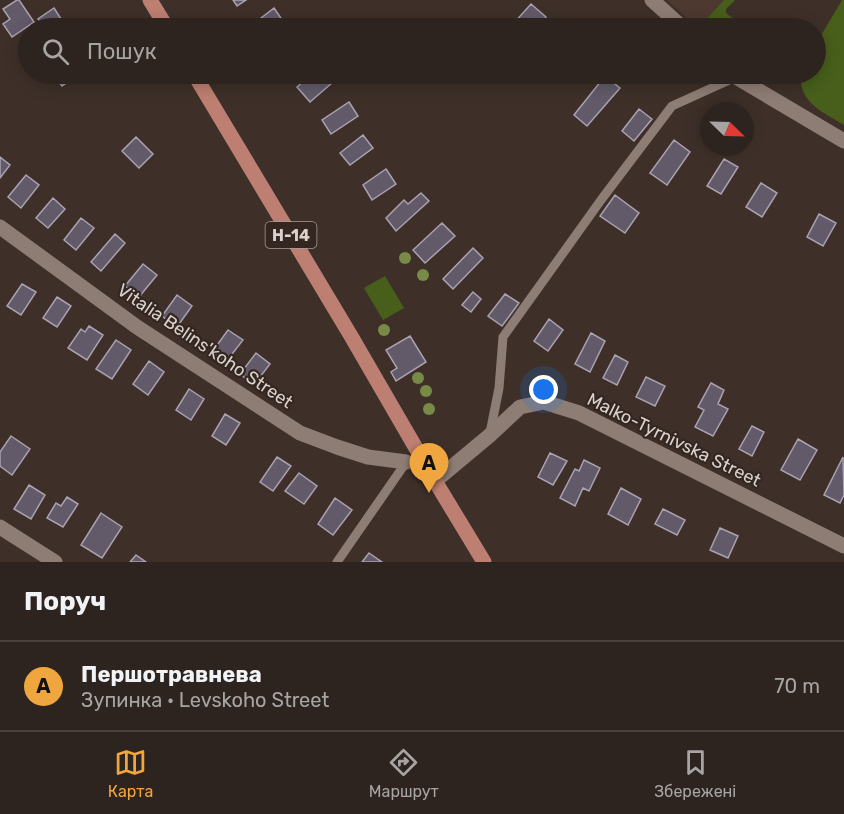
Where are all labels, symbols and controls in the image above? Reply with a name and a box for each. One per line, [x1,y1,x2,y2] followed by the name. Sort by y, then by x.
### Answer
[18,18,826,84] search box
[39,35,72,68] icon: search
[87,38,157,65] text: Пошук
[700,102,754,156] north arrow
[266,222,316,248] road number: Н-14
[113,279,297,413] street label: Vitalia Belins'koho Street
[529,375,558,404] your location
[583,388,765,492] street label: Malko-Tyrnivska Street
[410,444,448,493] pin: A
[24,586,106,617] text: Поруч
[81,661,262,688] text: Першотравнева
[36,674,51,698] text: A
[774,674,820,698] text: 70 m
[81,688,329,712] text: Зупинка · Levskoho Street
[108,746,153,801] tab: Карта
[369,746,439,801] tab: Маршрут
[654,746,736,801] tab: Збережені

